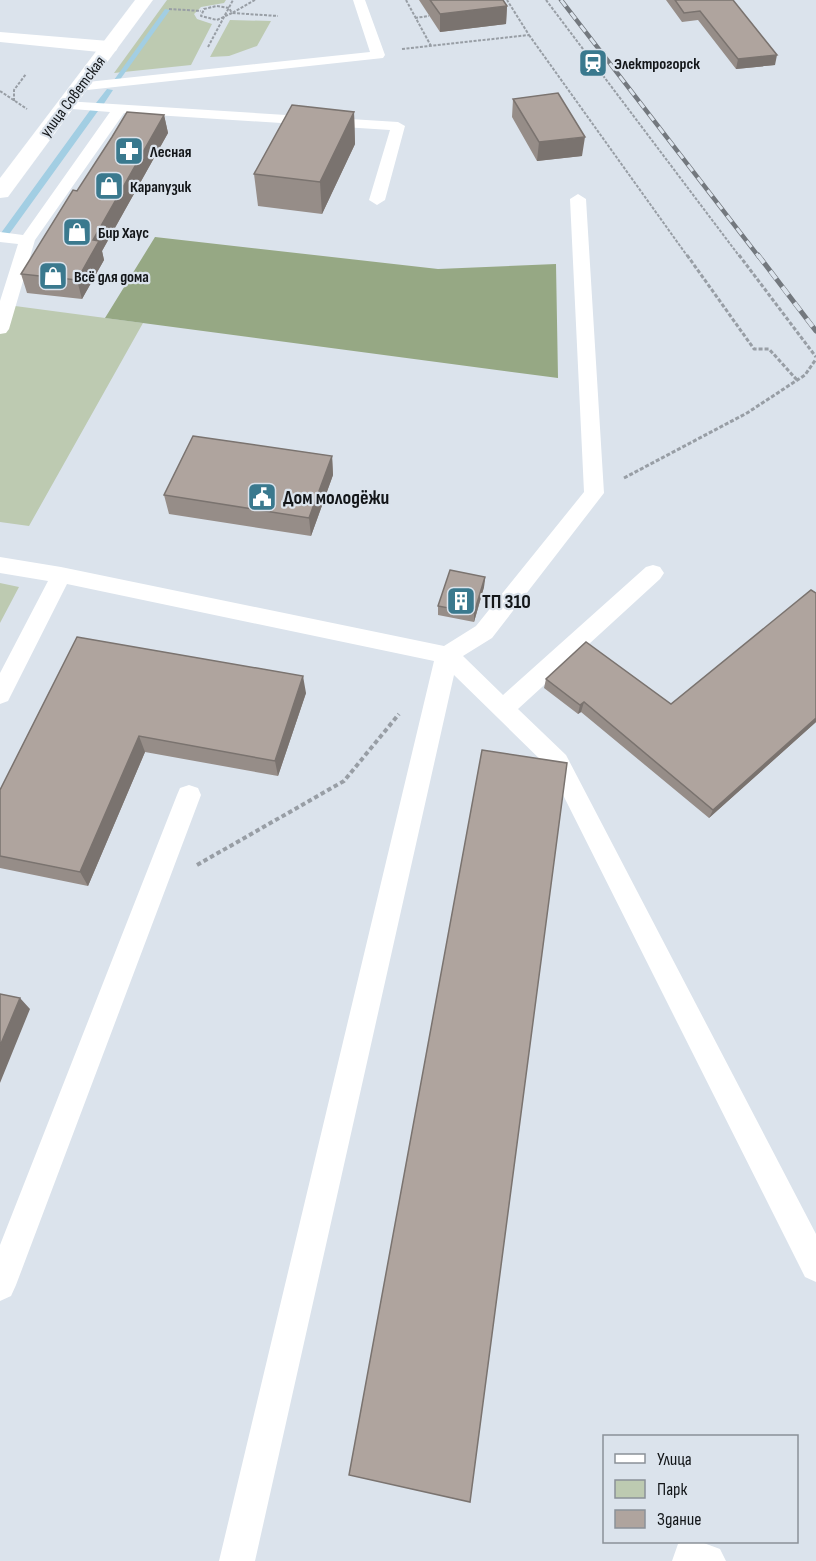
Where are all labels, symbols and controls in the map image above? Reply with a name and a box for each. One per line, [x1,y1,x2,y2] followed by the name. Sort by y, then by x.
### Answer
[577,47,609,79] station icon: Электрогорск
[37,53,110,141] street label: улица Советская
[614,55,700,74] place label: Электрогорск
[113,135,145,167] pharmacy icon: Лесная
[149,143,191,162] place label: Лесная
[93,170,125,202] shop icon: Карапузик
[130,178,192,197] place label: Карапузик
[61,216,93,248] shop icon: Бир Хаус
[98,224,149,243] place label: Бир Хаус
[37,260,69,292] shop icon: Всё для дома
[74,268,149,287] place label: Всё для дома
[246,481,278,513] public building icon: Дом молодёжи
[283,486,389,510] place label: Дом молодёжи
[445,585,477,617] building icon: ТП 310
[482,590,531,614] place label: ТП 310
[603,1435,798,1543] legend
[657,1449,692,1470] text: Улица
[657,1479,688,1500] text: Парк
[657,1509,702,1530] text: Здание

